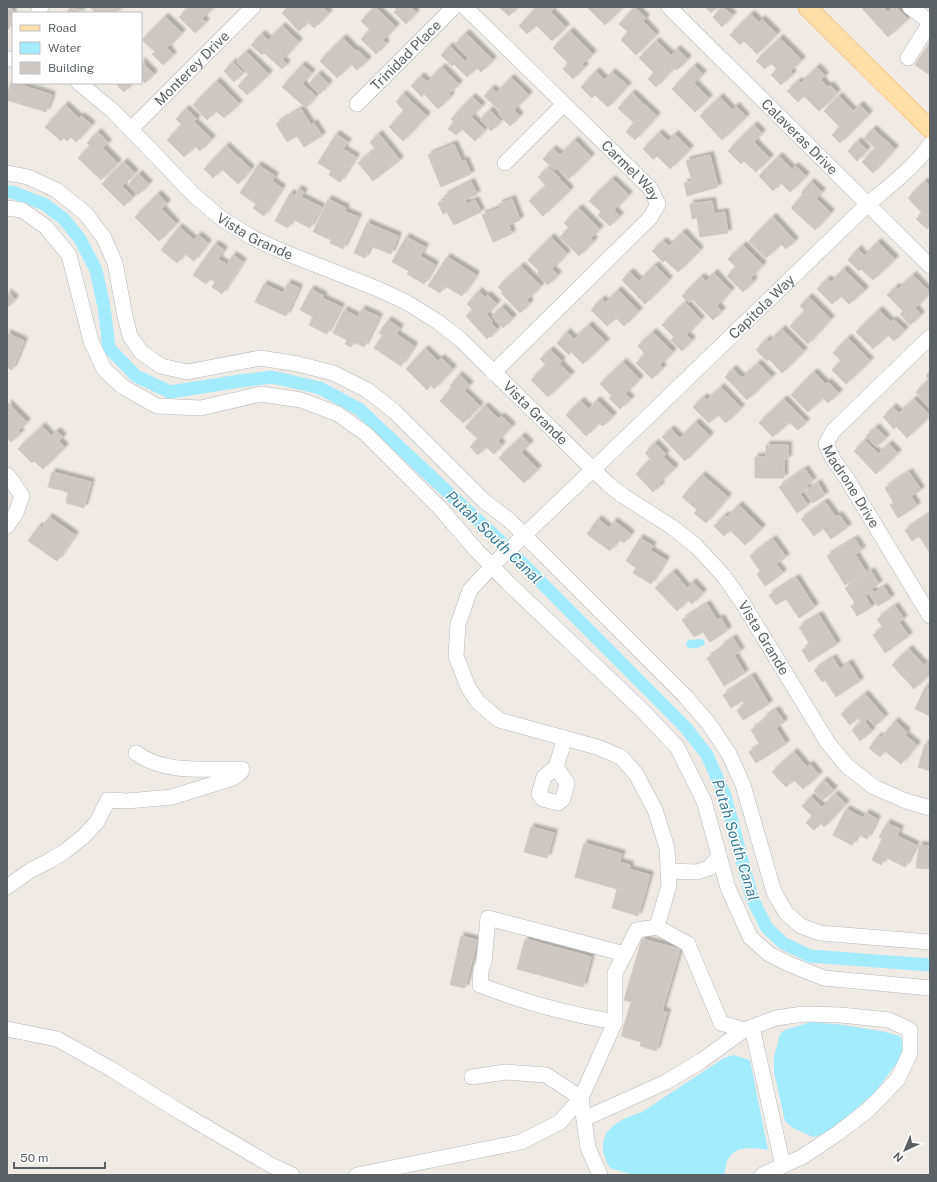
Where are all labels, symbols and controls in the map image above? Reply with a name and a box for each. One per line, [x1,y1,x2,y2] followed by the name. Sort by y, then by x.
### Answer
[12,12,142,84] legend
[367,17,444,94] street label: Trinidad Place
[48,21,76,35] text: Road
[151,28,232,109] street label: Monterey Drive
[48,41,82,55] text: Water
[48,61,94,75] text: Building
[758,95,841,178] street label: Calaveras Drive
[598,137,663,204] street label: Carmel Way
[214,210,295,263] street label: Vista Grande
[725,271,798,342] street label: Capitola Way
[500,378,571,448] street label: Vista Grande
[820,442,883,531] street label: Madrone Drive
[443,487,545,587] water label: Putah South Canal
[735,598,793,678] street label: Vista Grande
[709,777,763,903] water label: Putah South Canal
[885,1130,925,1170] north arrow
[14,1144,105,1170] scale bar
[891,1150,905,1164] text: N
[20,1151,48,1165] text: 50 m

